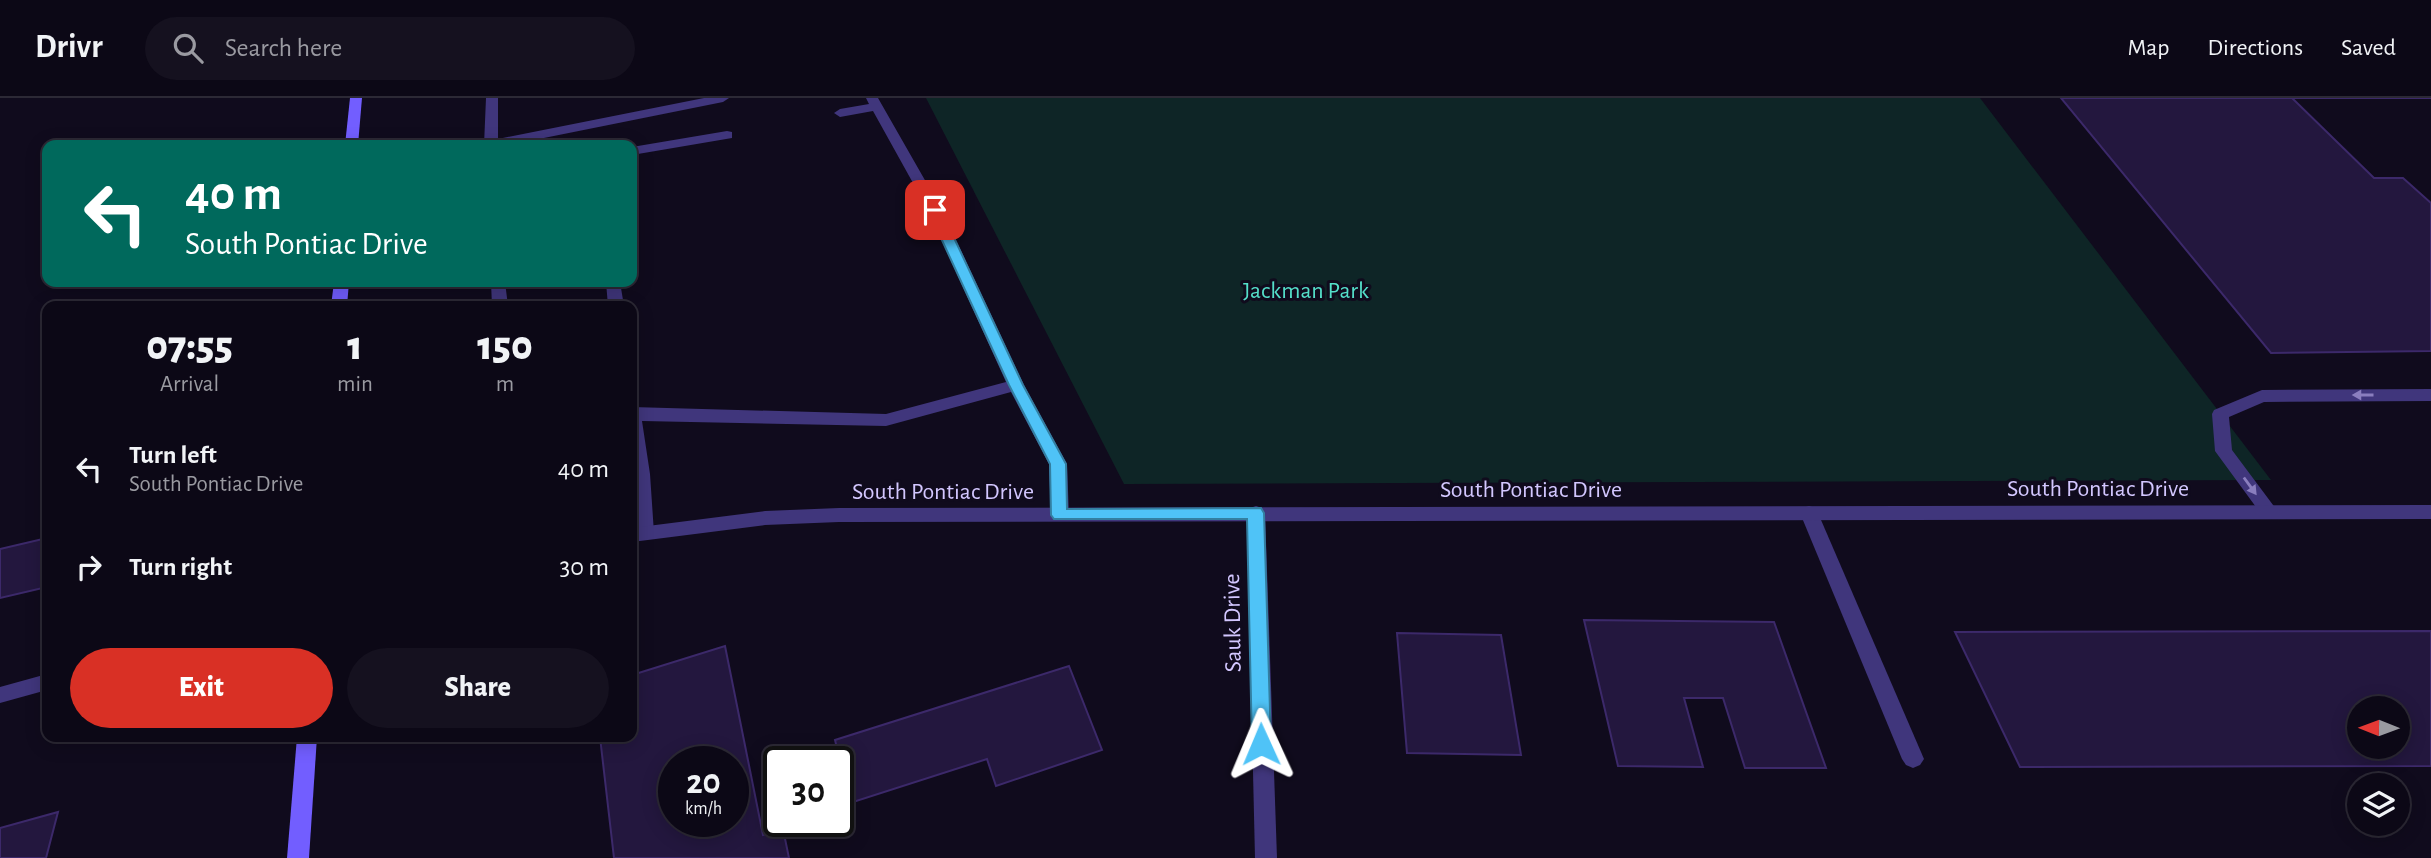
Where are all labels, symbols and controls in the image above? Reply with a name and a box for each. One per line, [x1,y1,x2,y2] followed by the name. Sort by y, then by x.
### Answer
[145,17,635,80] search box
[169,29,207,67] icon: search
[35,31,103,64] text: Drivr
[225,35,342,61] text: Search here
[2127,36,2169,60] text: Map
[2207,36,2303,60] text: Directions
[2341,36,2396,60] text: Saved
[70,168,161,259] icon: left
[185,170,282,219] text: 40 m
[905,180,965,240] pin
[916,191,954,229] icon: arrive
[185,228,428,260] text: South Pontiac Drive
[1243,279,1369,303] park label: Jackman Park
[146,325,233,367] text: 07:55
[347,325,363,367] text: 1
[477,325,533,367] text: 150
[160,373,219,396] text: Arrival
[337,373,373,396] text: min
[496,373,514,396] text: m
[2352,389,2374,401] one-way arrow
[129,442,217,468] text: Turn left
[70,450,108,488] icon: left
[558,456,609,482] text: 40 m
[129,473,303,496] text: South Pontiac Drive
[2007,477,2189,501] street label: South Pontiac Drive
[2243,477,2257,495] one-way arrow
[1440,478,1622,502] street label: South Pontiac Drive
[852,480,1034,504] street label: South Pontiac Drive
[70,548,108,586] icon: right
[129,554,232,580] text: Turn right
[559,554,609,580] text: 30 m
[1220,573,1246,673] street label: Sauk Drive
[70,648,333,728] button: Exit
[347,648,609,728] button: Share
[2347,696,2410,760] north arrow
[2347,696,2410,836] map controls
[1224,707,1298,781] position arrow
[763,746,854,837] speed limit sign: 30
[686,765,721,800] text: 20
[2347,773,2410,836] button: layers
[685,800,722,818] text: km/h

